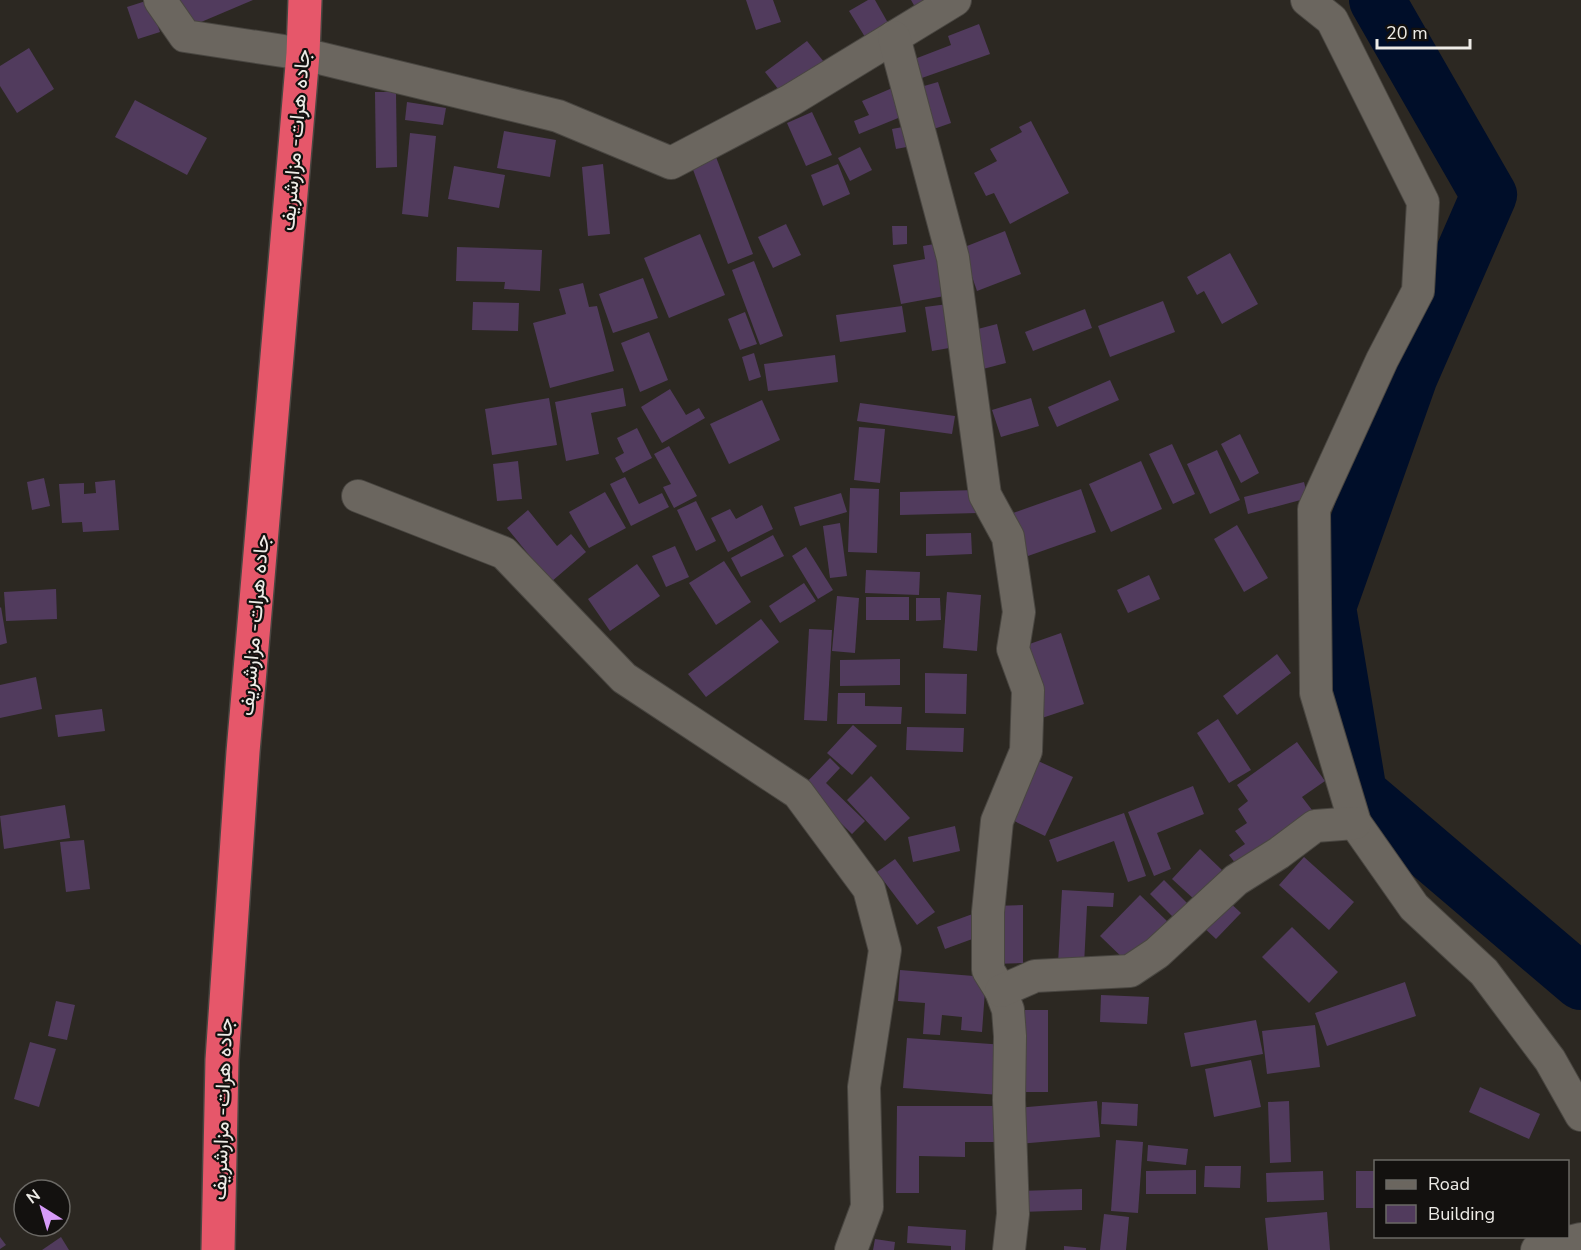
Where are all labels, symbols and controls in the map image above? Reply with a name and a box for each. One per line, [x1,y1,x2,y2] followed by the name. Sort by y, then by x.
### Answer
[1377,12,1470,50] scale bar
[1386,21,1428,45] text: 20 m
[273,48,317,232] street label: جاده هرات- مزارشریف
[232,533,276,717] street label: جاده هرات- مزارشریف
[205,1017,239,1201] street label: جاده هرات- مزارشریف
[1374,1160,1569,1238] legend
[1428,1172,1470,1196] text: Road
[12,1178,72,1238] north arrow
[22,1184,45,1209] text: N
[1428,1202,1495,1226] text: Building

